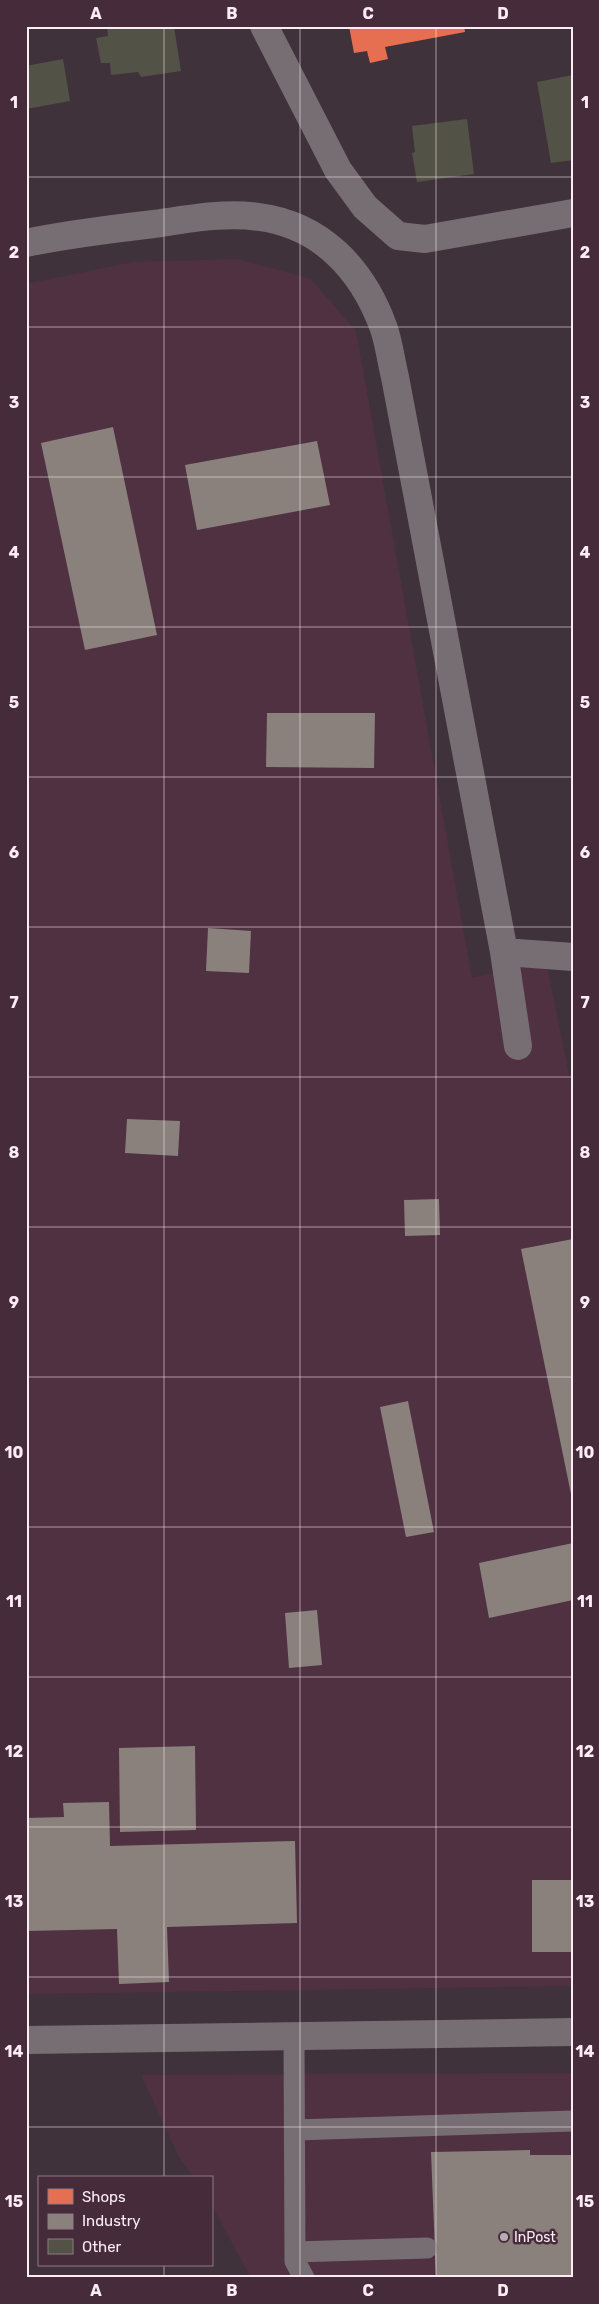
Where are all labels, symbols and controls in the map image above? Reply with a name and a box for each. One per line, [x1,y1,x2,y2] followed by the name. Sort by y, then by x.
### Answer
[90,4,102,23] text: A
[226,4,238,23] text: B
[362,4,374,23] text: C
[497,4,509,23] text: D
[10,93,18,112] text: 1
[581,93,589,112] text: 1
[9,243,19,262] text: 2
[580,243,590,262] text: 2
[9,393,19,412] text: 3
[580,393,590,412] text: 3
[9,543,20,562] text: 4
[580,543,591,562] text: 4
[9,693,19,712] text: 5
[580,693,590,712] text: 5
[9,843,19,862] text: 6
[580,843,590,862] text: 6
[9,993,19,1012] text: 7
[580,993,590,1012] text: 7
[9,1143,20,1162] text: 8
[580,1143,591,1162] text: 8
[9,1293,19,1312] text: 9
[580,1293,590,1312] text: 9
[5,1443,24,1462] text: 10
[576,1443,595,1462] text: 10
[6,1592,22,1611] text: 11
[577,1592,593,1611] text: 11
[5,1742,23,1761] text: 12
[576,1742,594,1761] text: 12
[5,1892,23,1911] text: 13
[576,1892,594,1911] text: 13
[5,2042,24,2061] text: 14
[576,2042,595,2061] text: 14
[38,2176,212,2266] legend
[82,2188,126,2206] text: Shops
[5,2192,23,2211] text: 15
[576,2192,594,2211] text: 15
[82,2212,141,2230] text: Industry
[514,2229,556,2246] place label: InPost
[498,2231,510,2243] marker: InPost
[82,2238,122,2256] text: Other
[90,2281,102,2300] text: A
[226,2281,238,2300] text: B
[362,2281,374,2300] text: C
[497,2281,509,2300] text: D

